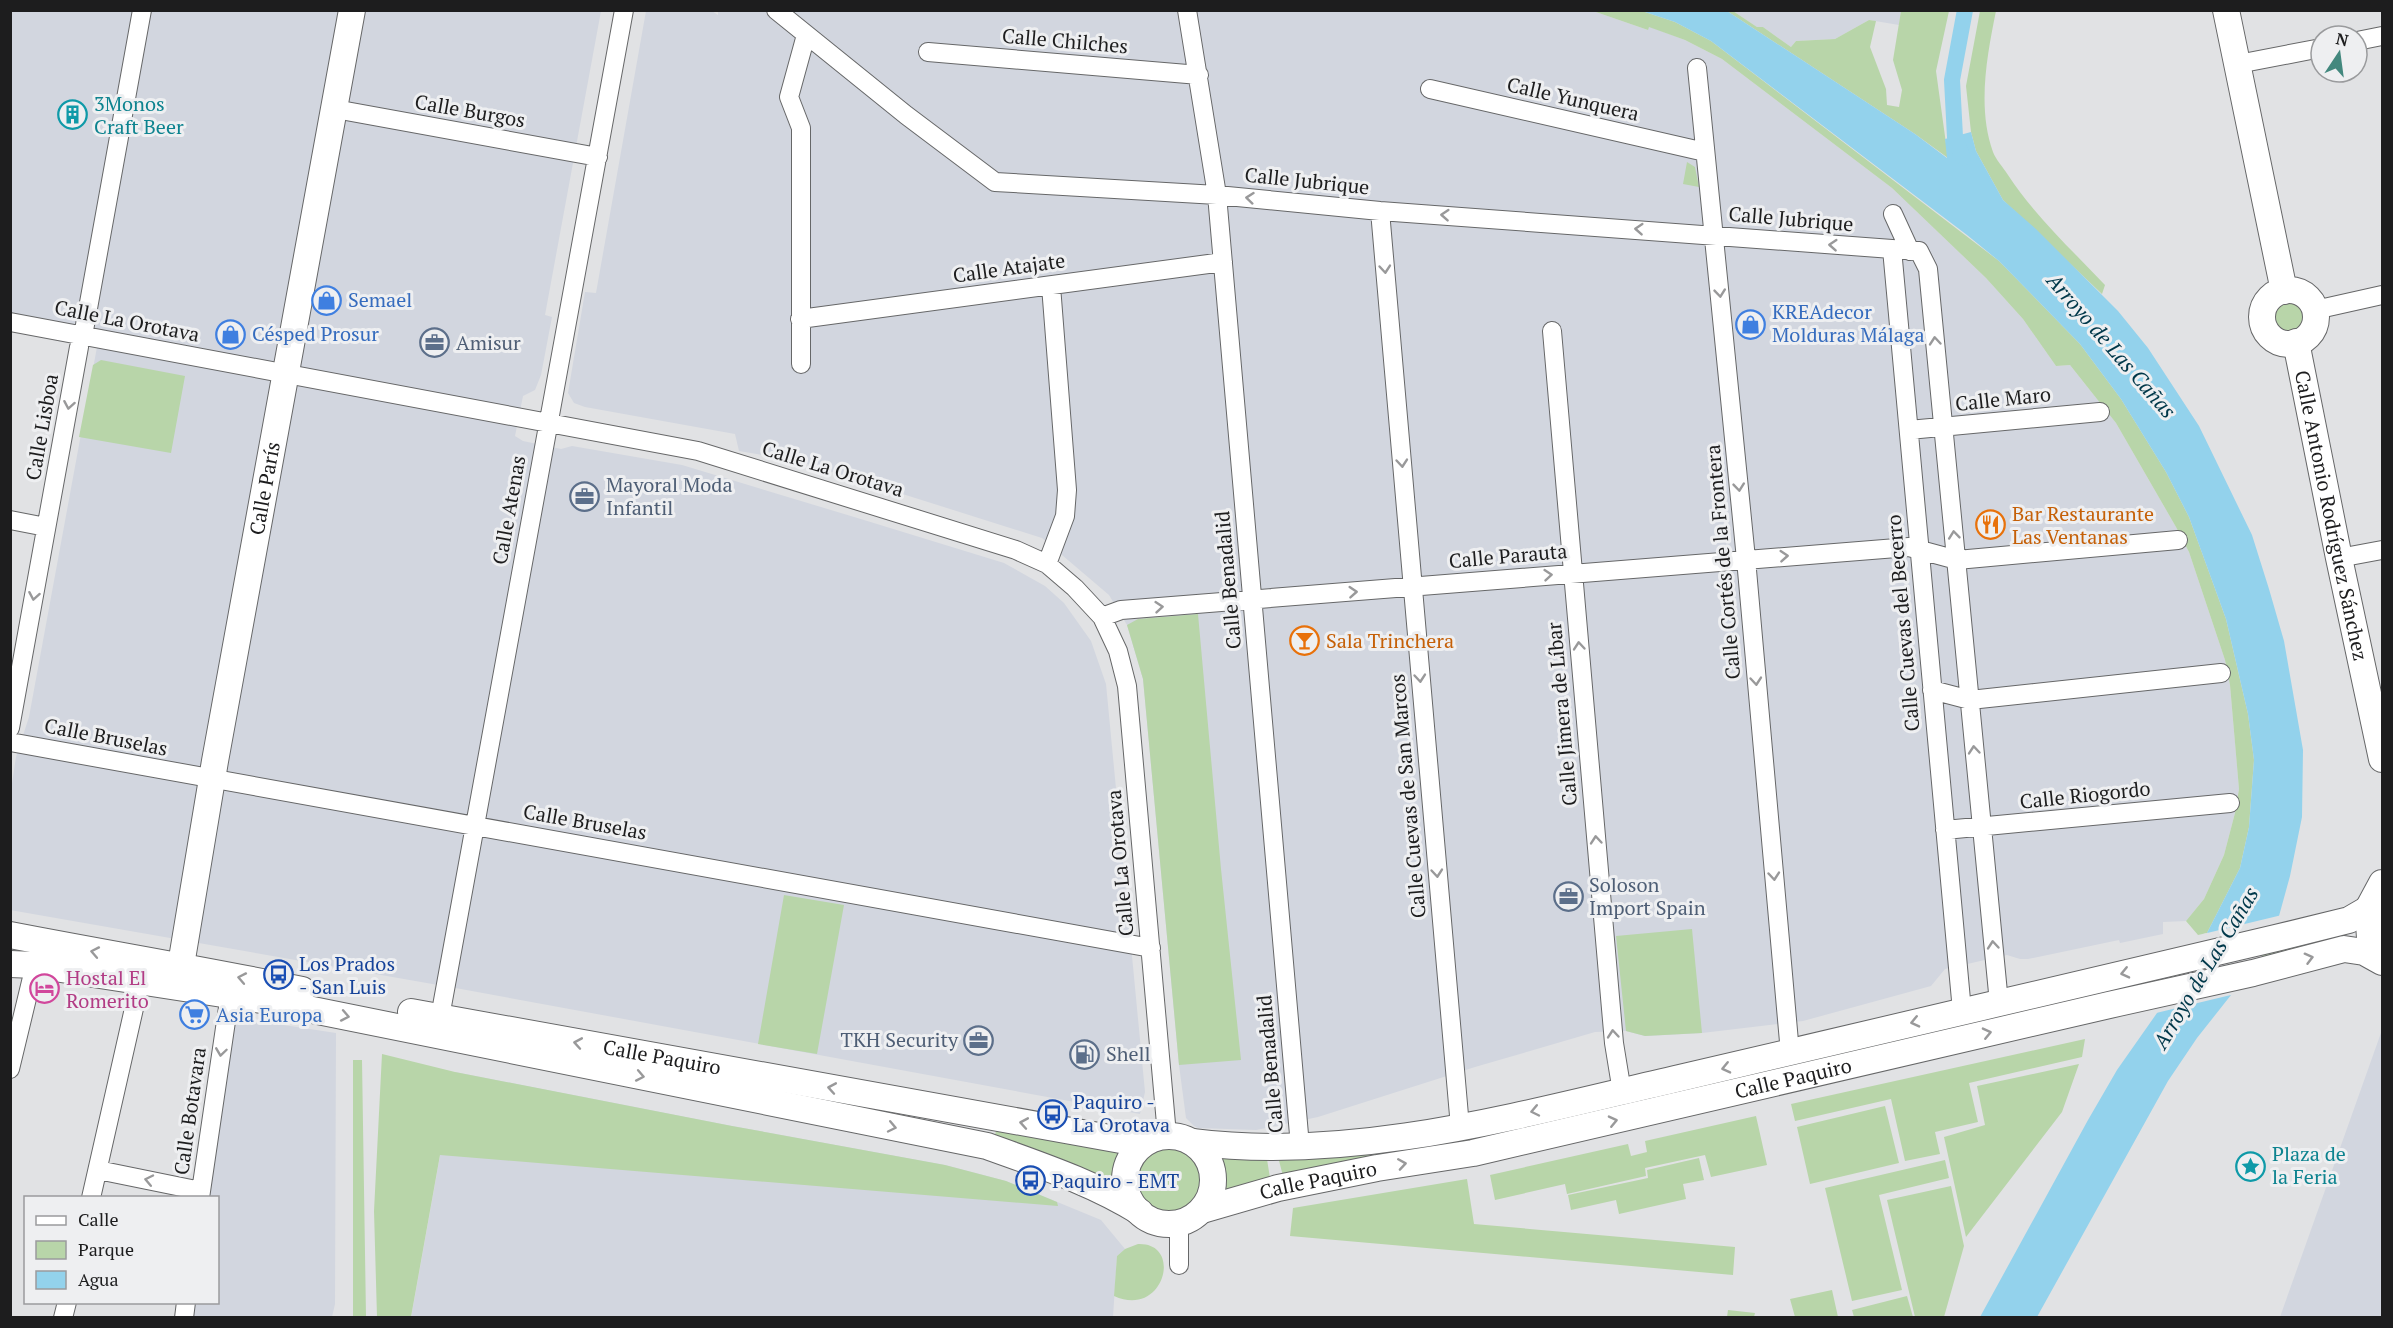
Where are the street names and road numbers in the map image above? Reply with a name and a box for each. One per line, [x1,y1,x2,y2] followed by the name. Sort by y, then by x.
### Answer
[1001,22,1129,59] street label: Calle Chilches
[1504,70,1642,127] street label: Calle Yunquera
[413,88,527,133] street label: Calle Burgos
[1243,161,1371,200] street label: Calle Jubrique
[1727,200,1855,237] street label: Calle Jubrique
[951,246,1067,289] street label: Calle Atajate
[52,293,202,348] street label: Calle La Orotava
[2289,368,2375,663] street label: Calle Antonio Rodríguez Sánchez
[19,372,64,482] street label: Calle Lisboa
[1954,380,2052,417] street label: Calle Maro
[759,434,907,503] street label: Calle La Orotava
[243,439,286,537] street label: Calle París
[1699,443,1746,681] street label: Calle Cortés de la Frontera
[486,453,531,567] street label: Calle Atenas
[1208,510,1247,650] street label: Calle Benadalid
[1880,513,1925,733] street label: Calle Cuevas del Becerro
[1448,537,1568,574] street label: Calle Parauta
[1540,621,1583,807] street label: Calle Jimera de Líbar
[1383,673,1432,919] street label: Calle Cuevas de San Marcos
[42,711,170,762] street label: Calle Bruselas
[2018,774,2152,815] street label: Calle Riogordo
[1100,789,1139,937] street label: Calle La Orotava
[521,797,649,846] street label: Calle Bruselas
[1250,994,1289,1134] street label: Calle Benadalid
[601,1033,723,1081] street label: Calle Paquiro
[167,1045,212,1176] street label: Calle Botavara
[1732,1051,1854,1105] street label: Calle Paquiro
[1256,1154,1379,1206] street label: Calle Paquiro

